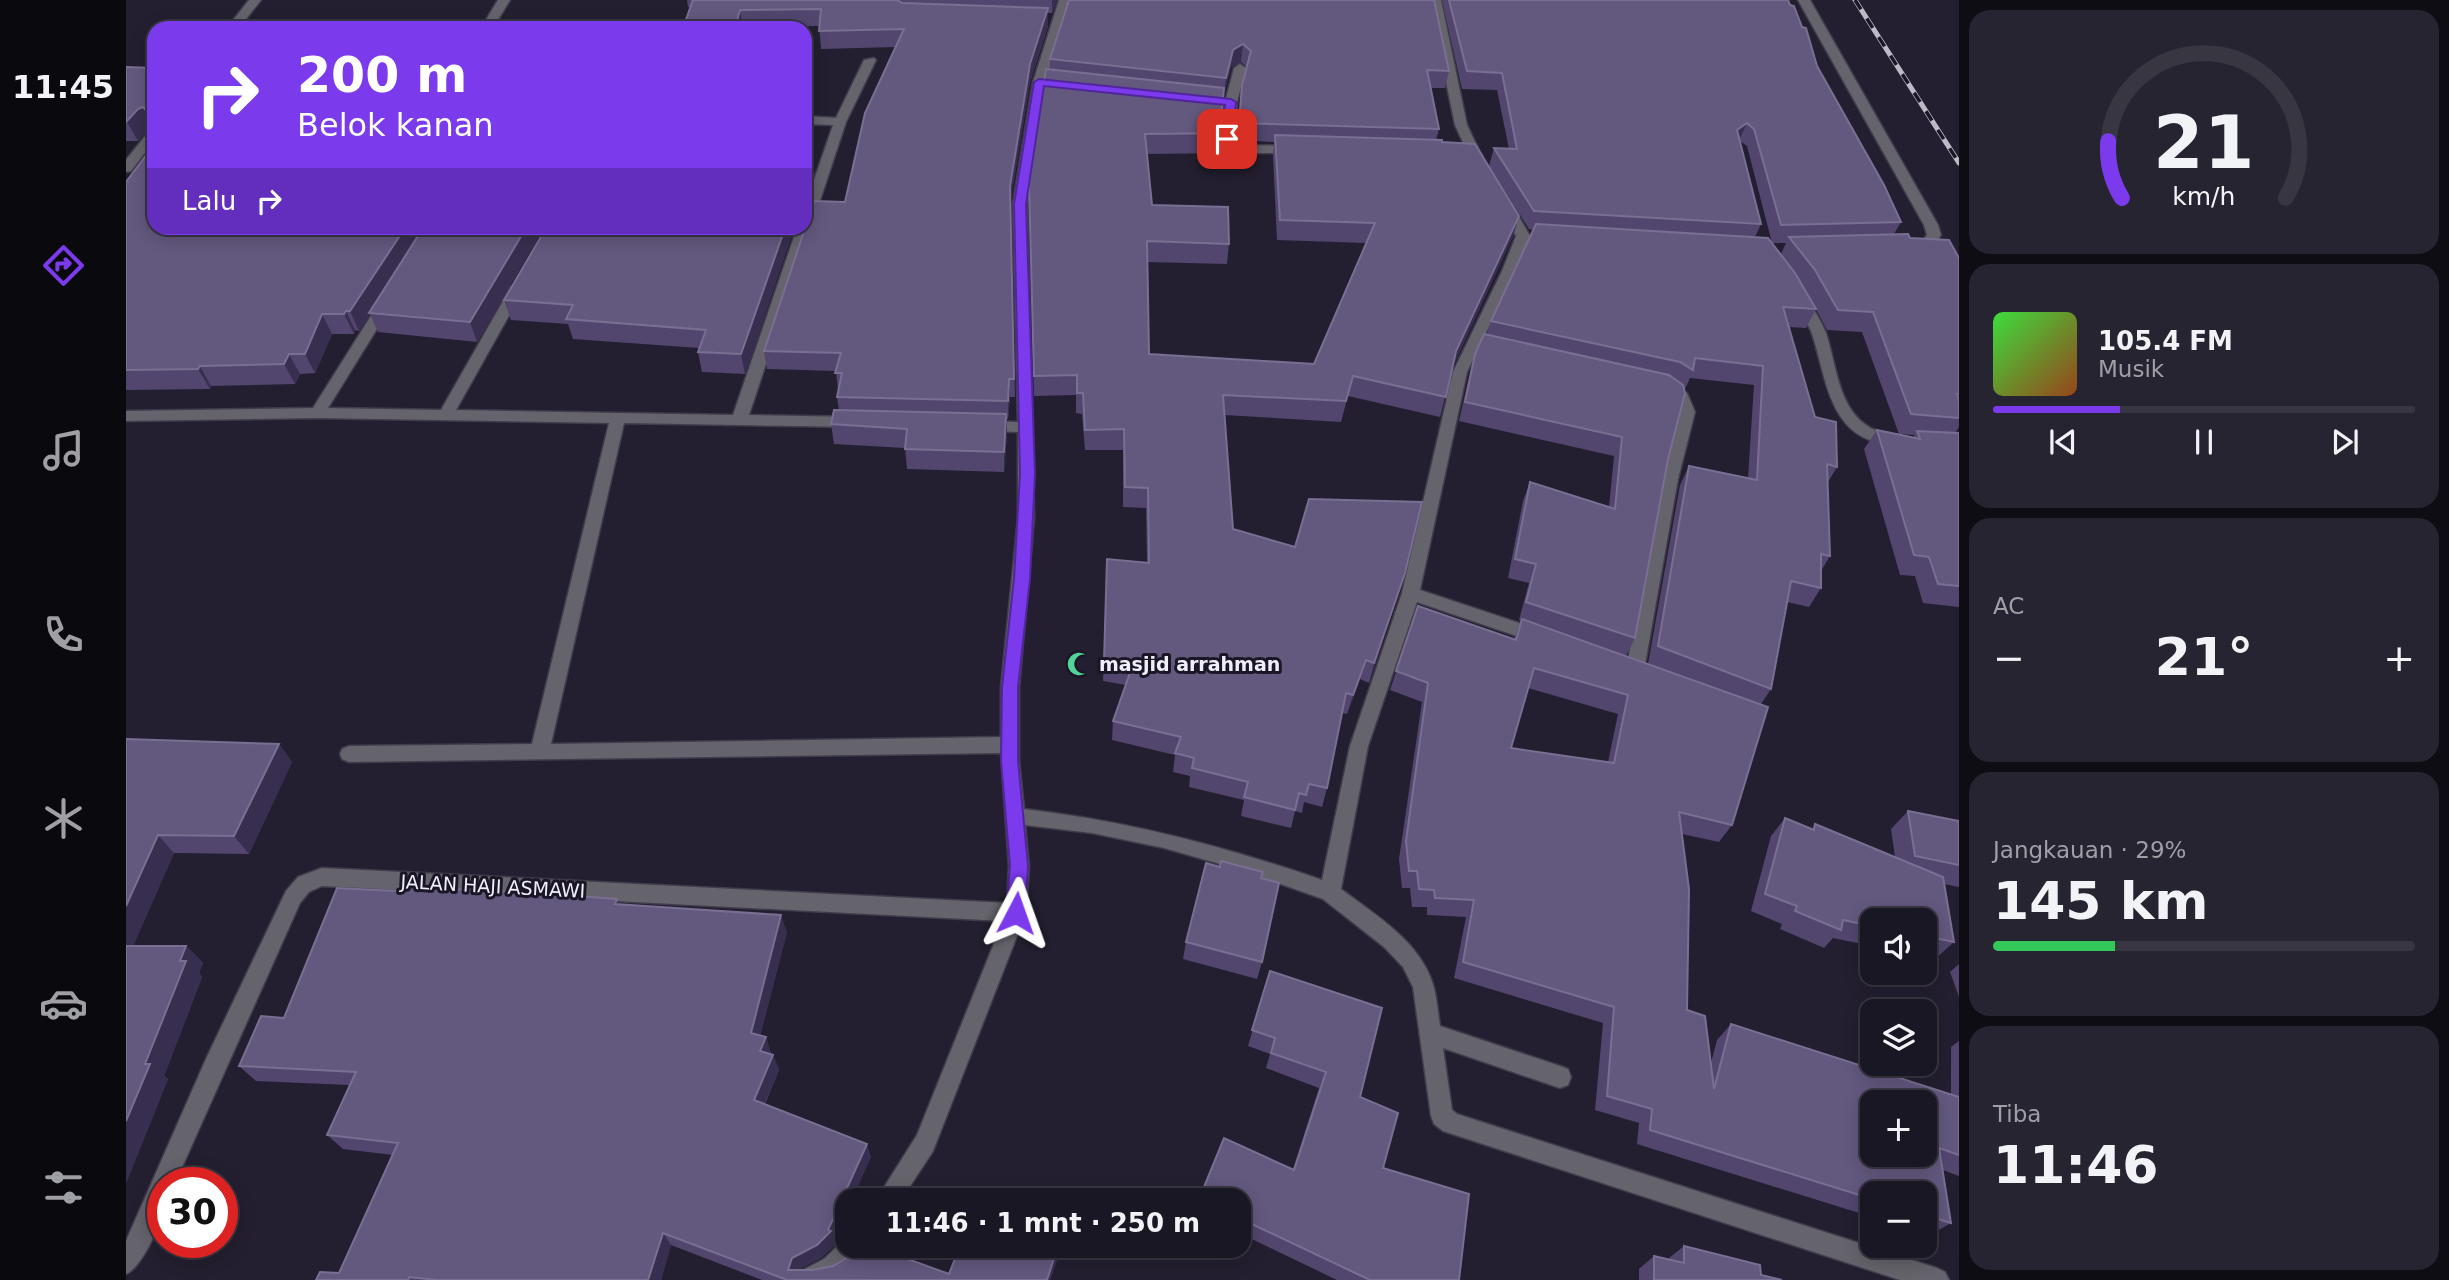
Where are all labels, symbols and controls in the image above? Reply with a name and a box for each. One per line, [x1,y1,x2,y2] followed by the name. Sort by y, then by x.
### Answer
[297,47,467,104] text: 200 m
[182,49,273,140] icon: right
[12,68,114,106] text: 11:45
[2153,100,2255,185] text: 21
[297,106,494,144] text: Belok kanan
[1197,109,1257,169] pin
[1208,120,1246,158] icon: arrive
[250,182,288,220] icon: right
[2172,182,2236,211] text: km/h
[182,186,236,216] text: Lalu
[39,241,88,290] icon: directions
[2098,326,2233,356] text: 105.4 FM
[2098,356,2164,382] text: Musik
[2044,423,2082,461] icon: previous
[2185,423,2223,461] icon: pause
[2326,423,2364,461] icon: next
[39,426,88,475] icon: music
[1993,593,2024,619] text: AC
[39,610,88,659] icon: phone
[2155,627,2253,687] text: 21°
[1993,636,2025,680] text: −
[2383,636,2415,680] text: +
[1065,650,1093,678] mosque icon: masjid arrahman
[1099,653,1280,675] place label: masjid arrahman
[39,794,88,843] icon: climate
[1993,837,2186,863] text: Jangkauan · 29%
[399,870,586,902] street label: JALAN HAJI ASMAWI
[1993,871,2208,931] text: 145 km
[979,876,1053,950] position arrow
[1860,908,1937,1258] map controls
[1860,908,1937,985] button: sound
[39,979,88,1028] icon: car
[1860,999,1937,1076] button: layers
[1860,1090,1937,1167] button: +
[1993,1101,2041,1127] text: Tiba
[1993,1135,2159,1195] text: 11:46
[39,1163,88,1212] icon: filters
[147,1167,238,1258] speed limit sign: 30
[1860,1181,1937,1258] button: −
[886,1208,1200,1238] text: 11:46 · 1 mnt · 250 m

